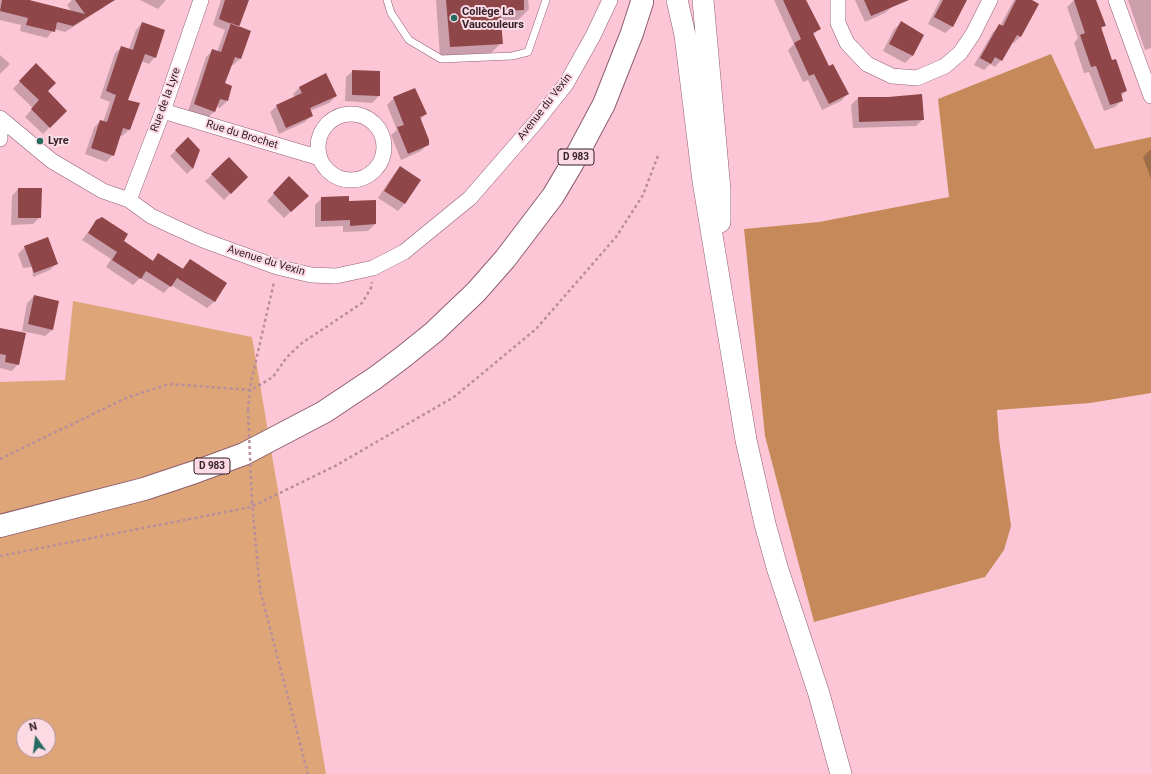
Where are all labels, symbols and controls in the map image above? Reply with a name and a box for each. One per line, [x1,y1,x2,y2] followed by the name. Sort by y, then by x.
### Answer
[462,5,524,31] place label: Collège La Vaucouleurs
[449,13,459,23] marker: Collège La Vaucouleurs
[148,66,184,134] street label: Rue de la Lyre
[515,71,575,143] street label: Avenue du Vexin
[204,118,280,152] street label: Rue du Brochet
[48,134,69,148] place label: Lyre
[35,136,45,146] marker: Lyre
[558,149,594,165] road number: D 983
[226,243,306,279] street label: Avenue du Vexin
[194,458,230,474] road number: D 983
[16,718,56,758] north arrow
[28,720,39,734] text: N

